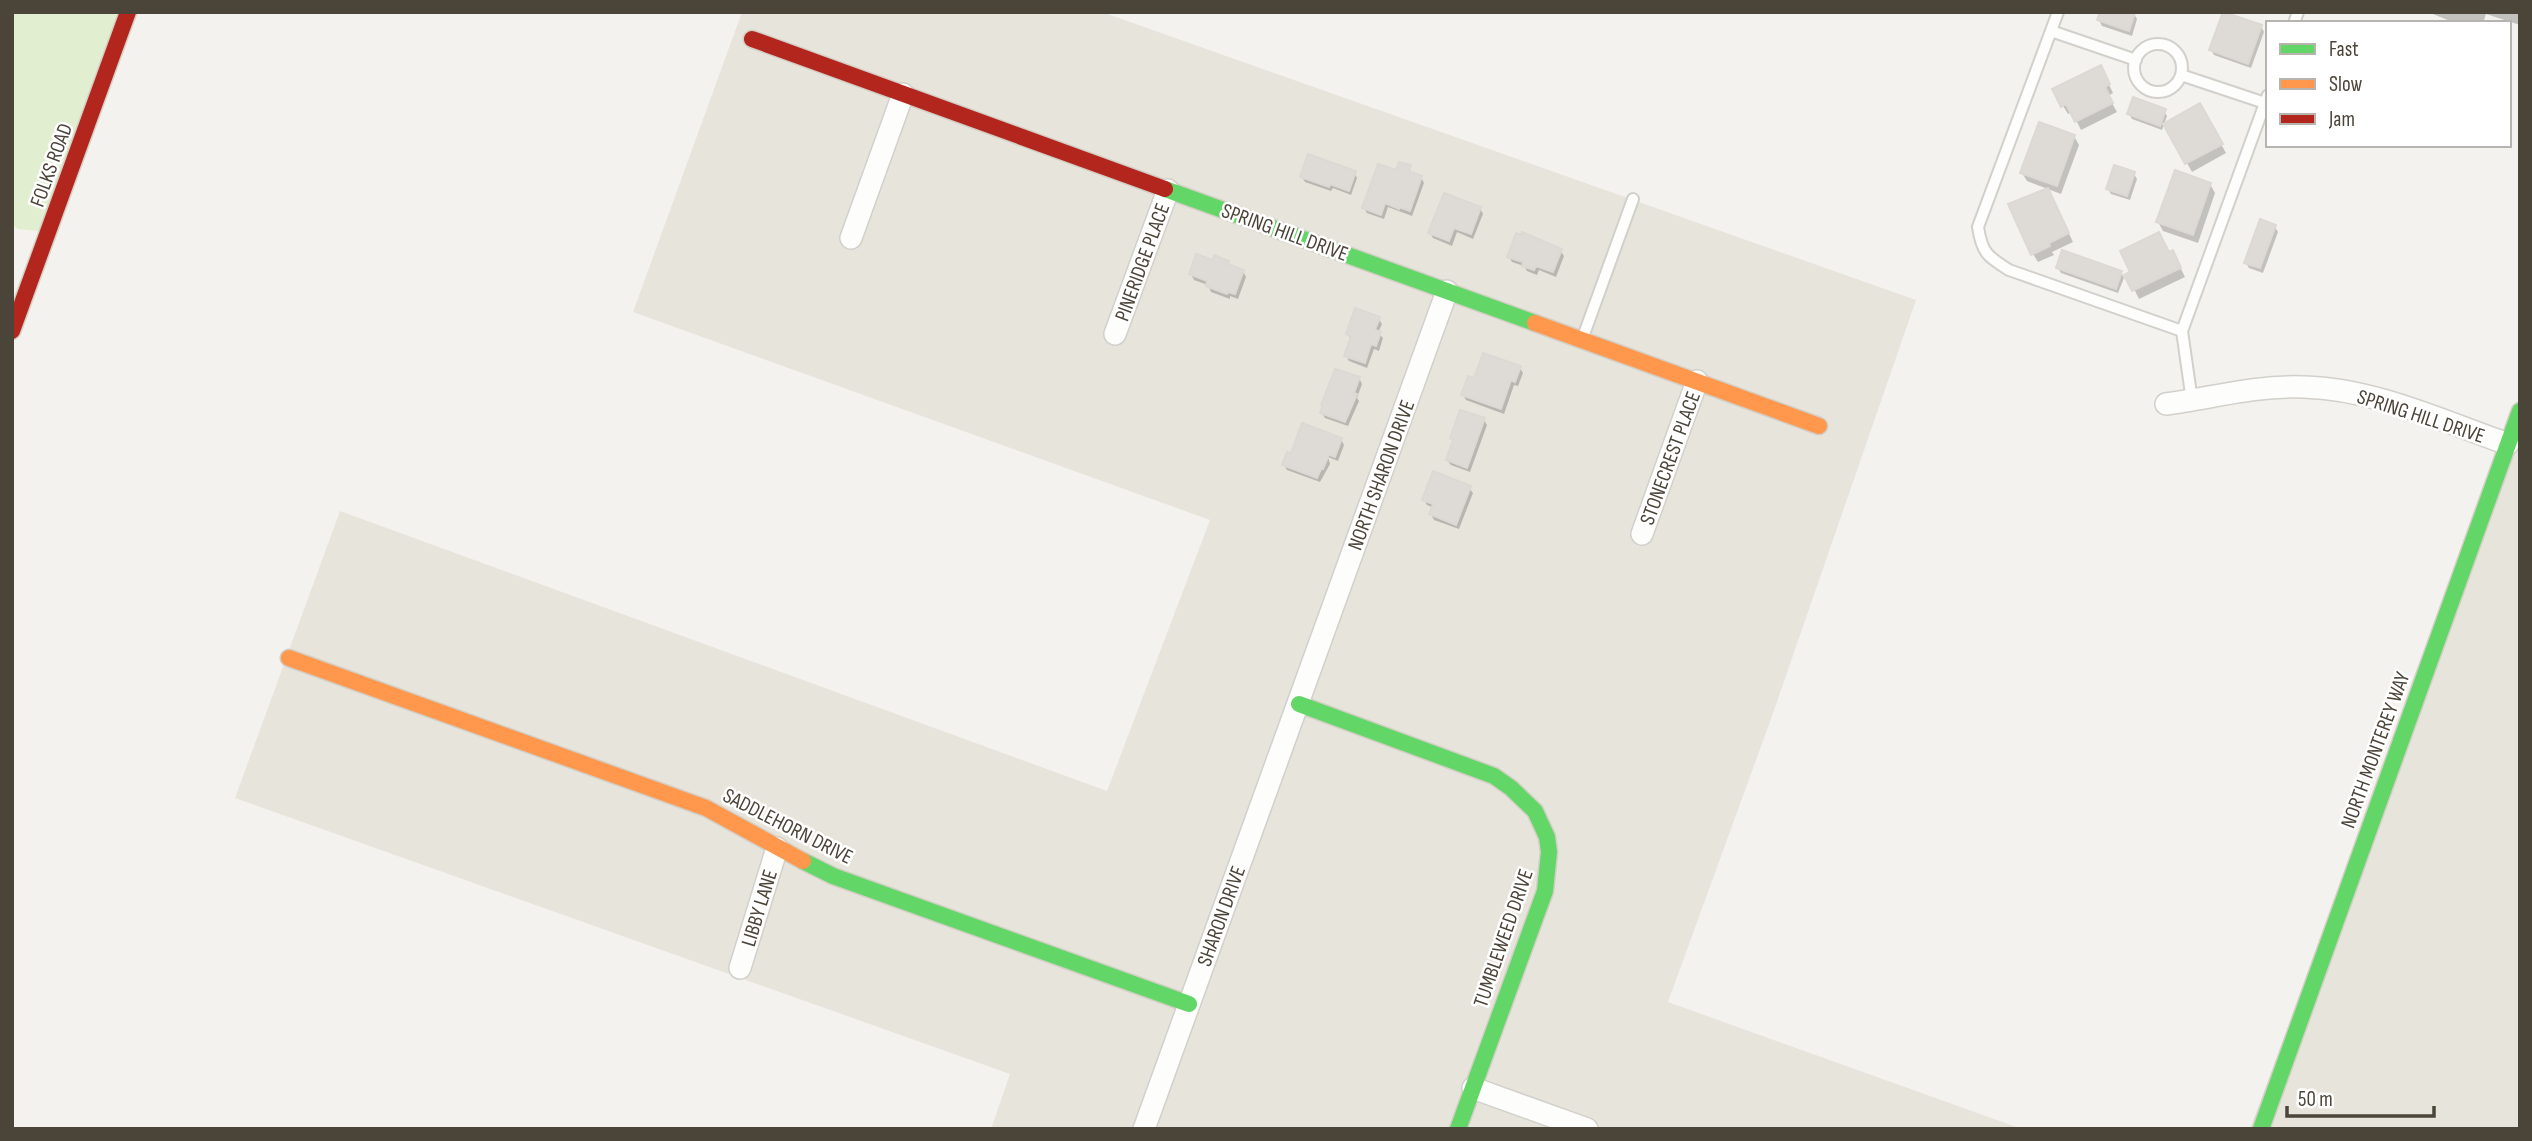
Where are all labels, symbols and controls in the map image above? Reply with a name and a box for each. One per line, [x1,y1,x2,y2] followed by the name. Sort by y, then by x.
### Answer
[2266,21,2511,147] legend
[2329,37,2359,62] text: Fast
[2329,72,2363,97] text: Slow
[2328,107,2355,132] text: Jam
[25,120,78,210] street label: FOLKS ROAD
[1218,198,1351,267] street label: SPRING HILL DRIVE
[1110,200,1175,325] street label: PINERIDGE PLACE
[2354,384,2488,449] street label: SPRING HILL DRIVE
[1635,388,1706,528] street label: STONECREST PLACE
[1343,397,1420,554] street label: NORTH SHARON DRIVE
[2336,669,2415,832] street label: NORTH MONTEREY WAY
[719,783,857,870] street label: SADDLEHORN DRIVE
[1192,863,1251,970] street label: SHARON DRIVE
[1468,866,1539,1010] street label: TUMBLEWEED DRIVE
[736,867,783,950] street label: LIBBY LANE
[2287,1074,2434,1118] scale bar
[2298,1087,2333,1112] text: 50 m

